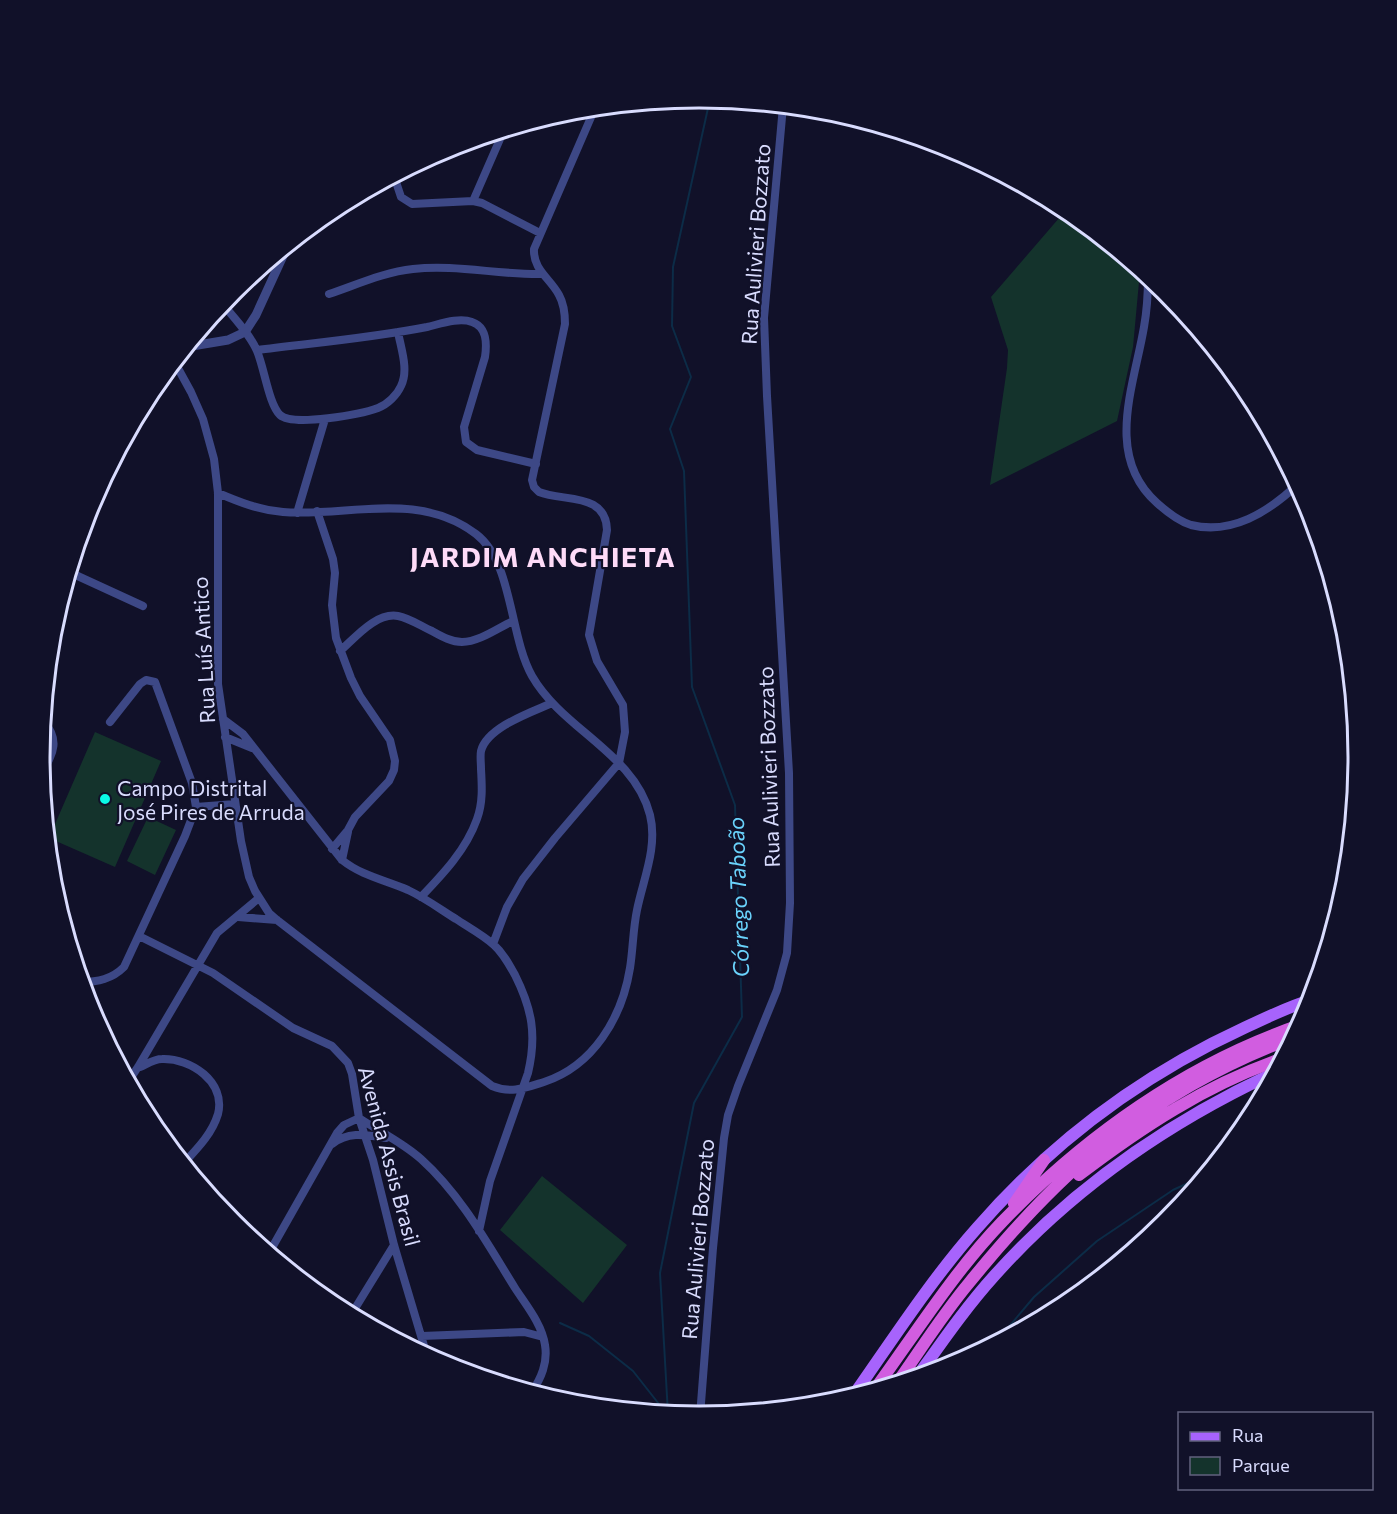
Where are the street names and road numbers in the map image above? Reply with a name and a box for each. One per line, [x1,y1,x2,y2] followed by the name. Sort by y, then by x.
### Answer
[736,143,774,345] street label: Rua Aulivieri Bozzato
[187,576,219,724] street label: Rua Luís Antico
[752,666,784,868] street label: Rua Aulivieri Bozzato
[354,1063,426,1249] street label: Avenida Assis Brasil
[676,1138,718,1340] street label: Rua Aulivieri Bozzato

